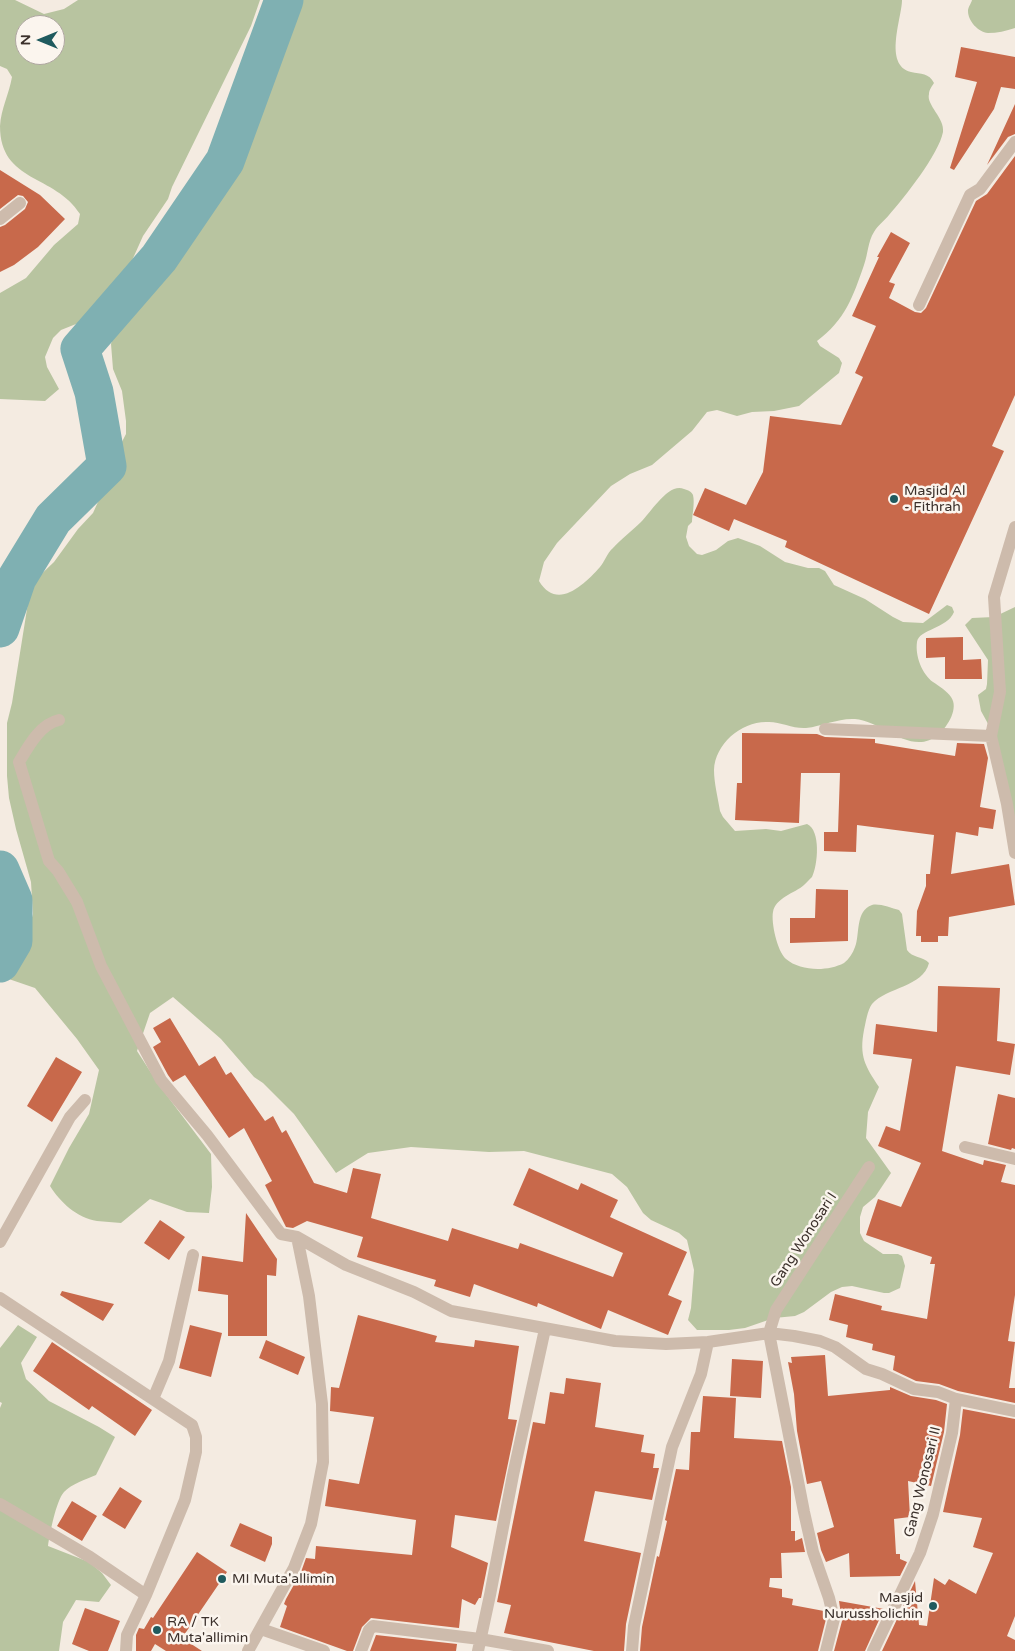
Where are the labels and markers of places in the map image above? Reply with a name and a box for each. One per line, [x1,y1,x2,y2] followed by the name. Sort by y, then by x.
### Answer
[904,483,965,516] place label: Masjid Al - Fithrah
[888,493,900,505] marker: Masjid Al - Fithrah
[232,1571,335,1587] place label: MI Muta'allimin
[216,1573,228,1585] marker: MI Muta'allimin
[824,1590,923,1622] place label: Masjid Nurussholichin
[927,1600,939,1612] marker: Masjid Nurussholichin
[167,1614,248,1646] place label: RA / TK Muta'allimin
[151,1624,163,1636] marker: RA / TK Muta'allimin

